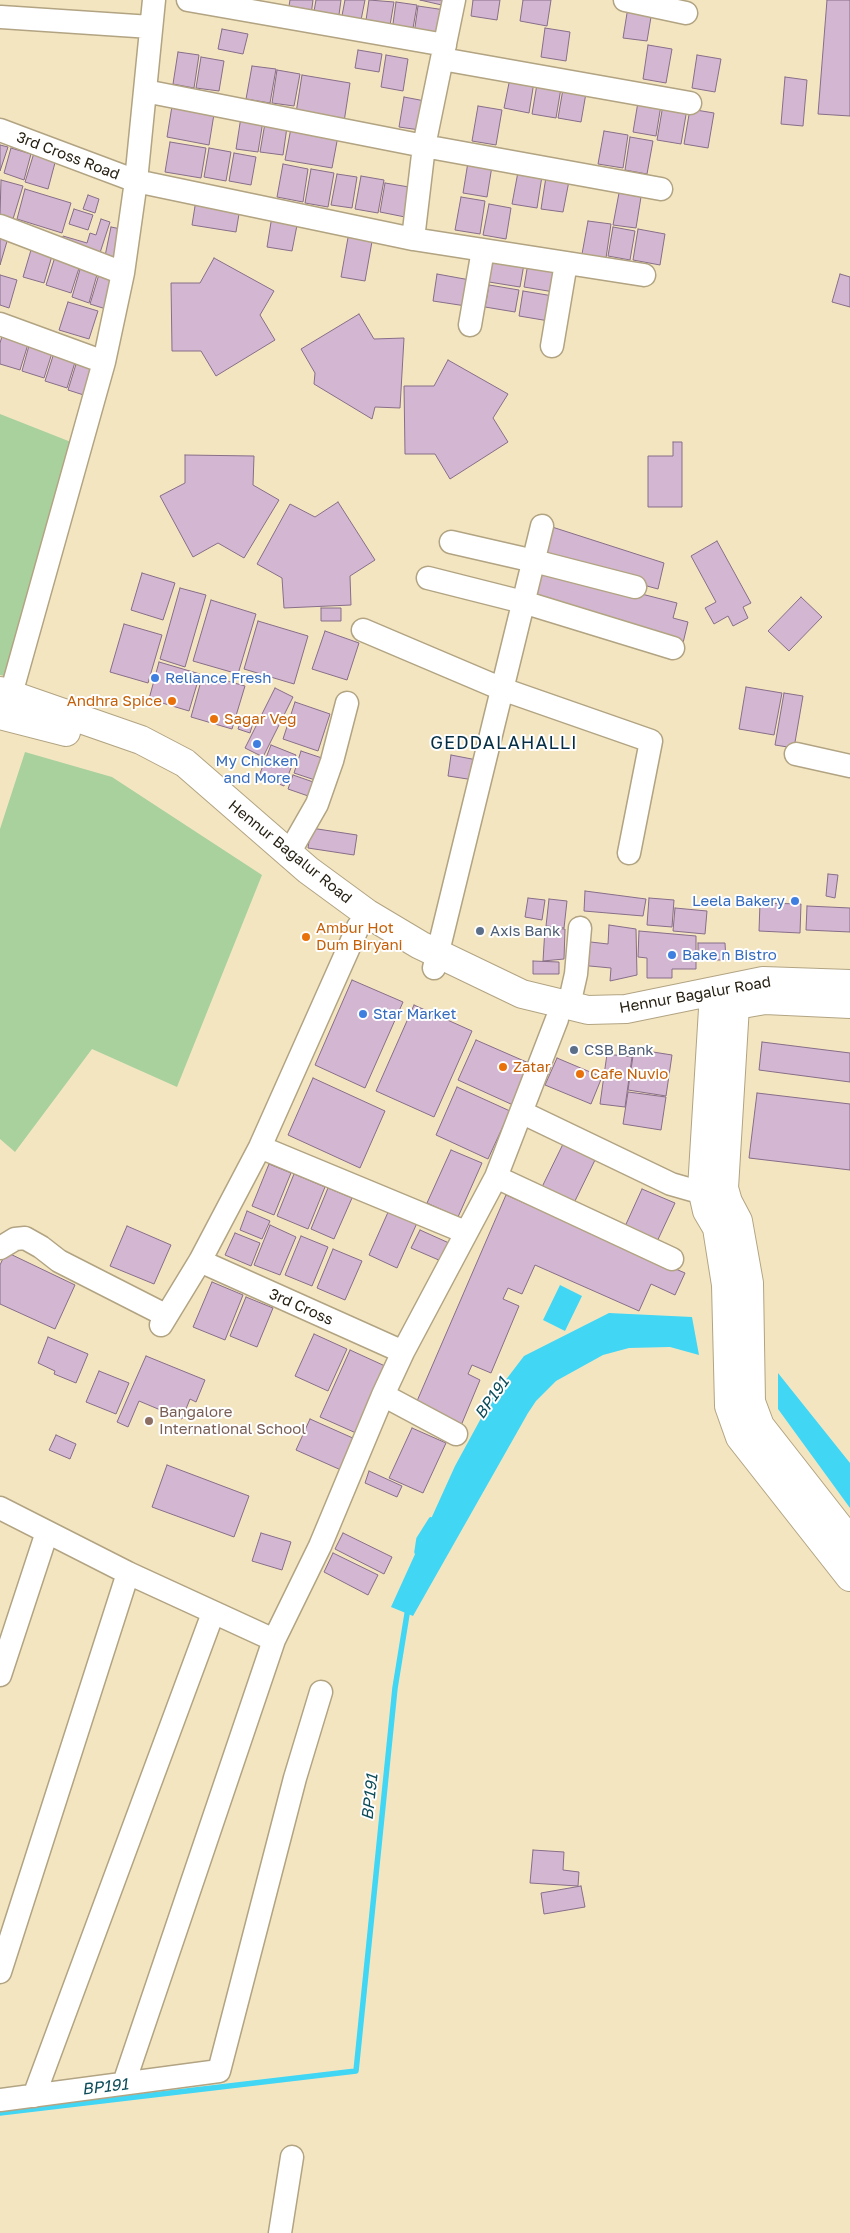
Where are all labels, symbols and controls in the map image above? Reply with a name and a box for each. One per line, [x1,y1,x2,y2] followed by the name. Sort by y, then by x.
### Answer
[14,128,122,184] street label: 3rd Cross Road
[165,669,271,687] place label: Reliance Fresh
[149,672,161,684] marker: Reliance Fresh
[67,692,162,710] place label: Andhra Spice
[166,695,178,707] marker: Andhra Spice
[224,710,296,728] place label: Sagar Veg
[208,713,220,725] marker: Sagar Veg
[429,732,579,754] district label: GEDDALAHALLI
[251,738,263,750] marker: My Chicken and More
[216,752,298,787] place label: My Chicken and More
[225,797,355,907] street label: Hennur Bagalur Road
[692,892,785,910] place label: Leela Bakery
[789,895,801,907] marker: Leela Bakery
[316,919,403,954] place label: Ambur Hot Dum Biryani
[490,922,561,940] place label: Axis Bank
[474,925,486,937] marker: Axis Bank
[300,931,312,943] marker: Ambur Hot Dum Biryani
[682,946,777,964] place label: Bake n Bistro
[666,949,678,961] marker: Bake n Bistro
[618,973,772,1017] street label: Hennur Bagalur Road
[373,1005,456,1023] place label: Star Market
[357,1008,369,1020] marker: Star Market
[584,1041,654,1059] place label: CSB Bank
[568,1044,580,1056] marker: CSB Bank
[513,1058,551,1076] place label: Zatar
[497,1061,509,1073] marker: Zatar
[590,1065,668,1083] place label: Cafe Nuvio
[574,1068,586,1080] marker: Cafe Nuvio
[266,1285,336,1329] street label: 3rd Cross
[471,1373,513,1423] water label: BP191
[159,1403,306,1438] place label: Bangalore International School
[143,1415,155,1427] marker: Bangalore International School
[358,1773,382,1821] water label: BP191
[81,2075,129,2099] water label: BP191

